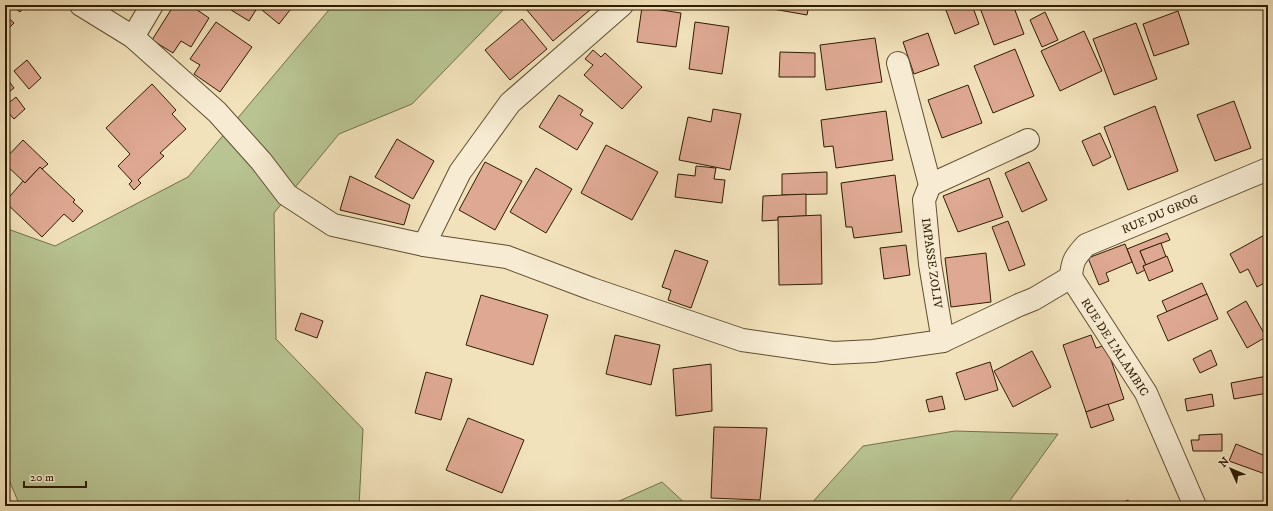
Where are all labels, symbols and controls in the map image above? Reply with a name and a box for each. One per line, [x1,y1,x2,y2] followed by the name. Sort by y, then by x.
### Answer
[1120,191,1201,237] street label: RUE DU GROG
[918,217,945,310] street label: IMPASSE ZOLIV
[1077,295,1152,399] street label: RUE DE L'ALAMBIC
[1211,449,1251,489] north arrow
[1216,455,1233,471] text: N
[24,463,86,489] scale bar
[30,470,54,485] text: 20 m

